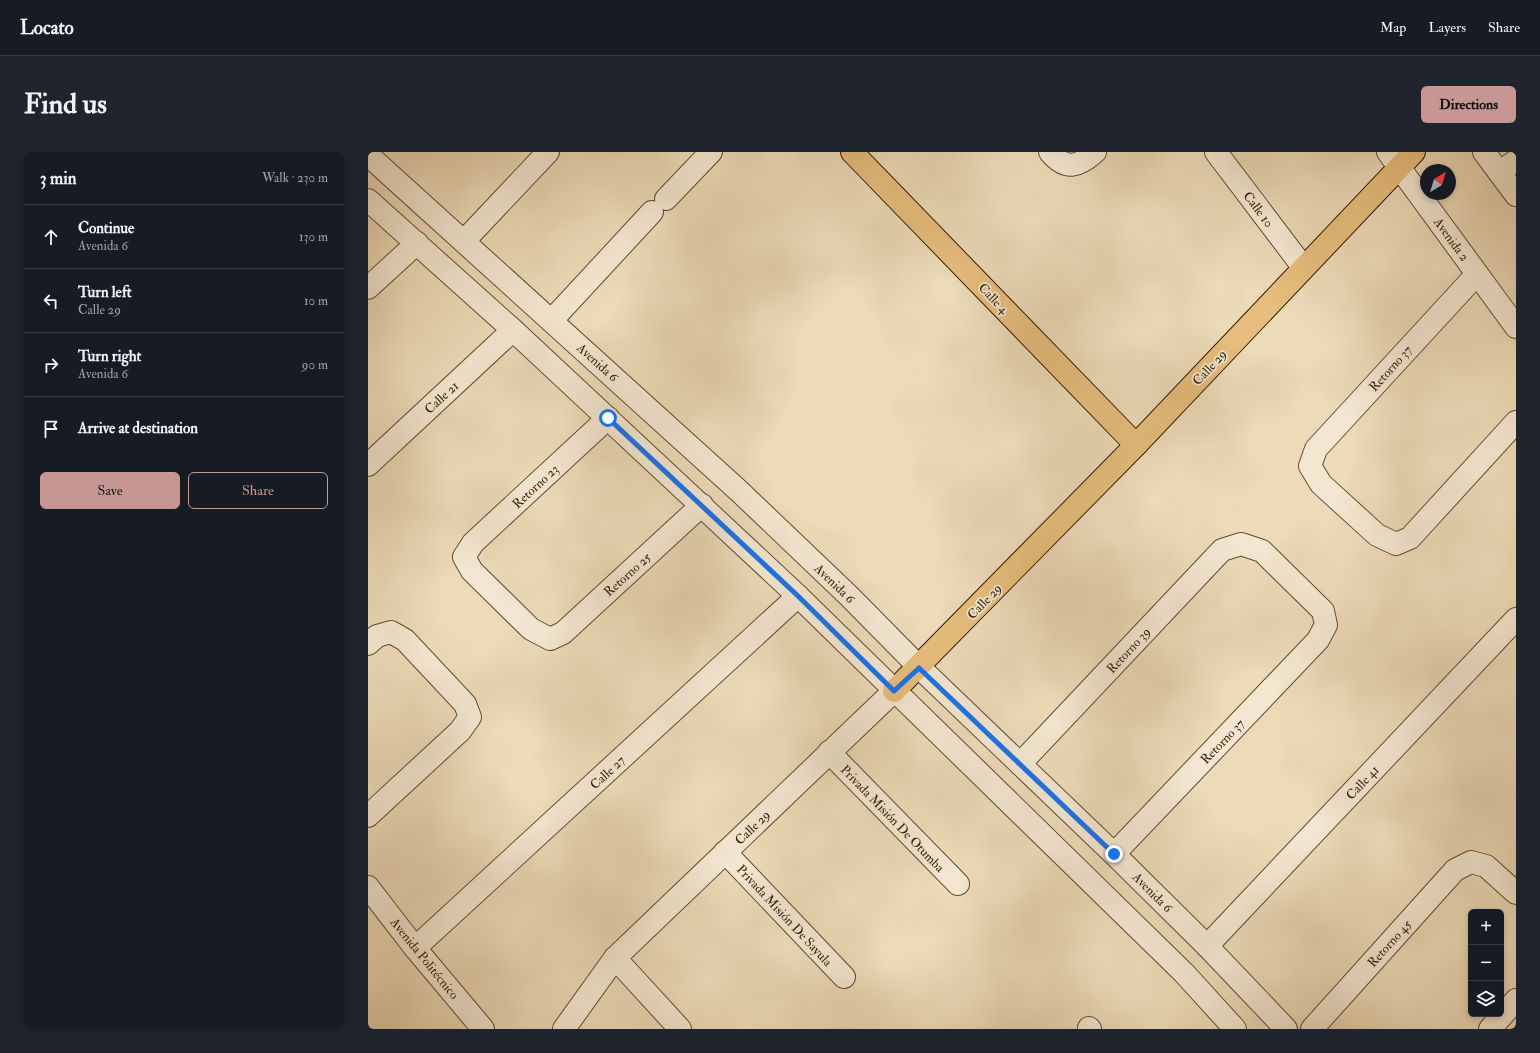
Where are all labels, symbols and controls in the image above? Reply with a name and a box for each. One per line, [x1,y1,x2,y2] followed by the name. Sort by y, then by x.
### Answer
[20,16,74,40] text: Locato
[1380,19,1406,36] text: Map
[1428,19,1466,36] text: Layers
[1488,19,1520,36] text: Share
[1421,86,1516,123] button: Directions
[24,87,107,122] text: Find us
[1420,164,1456,200] north arrow
[40,168,77,189] text: 3 min
[262,170,328,186] text: Walk · 230 m
[1240,188,1277,231] street label: Calle 10
[1429,214,1473,265] street label: Avenida 2
[78,219,134,238] text: Continue
[40,226,62,248] icon: ahead
[299,229,328,245] text: 130 m
[78,238,128,254] text: Avenida 6
[975,280,1012,318] street label: Calle 4
[78,283,132,302] text: Turn left
[40,290,62,312] icon: left
[304,293,328,309] text: 10 m
[78,302,121,318] text: Calle 29
[573,339,622,386] street label: Avenida 6
[1366,342,1416,395] street label: Retorno 37
[78,347,141,366] text: Turn right
[1189,347,1230,389] street label: Calle 29
[40,354,62,376] icon: right
[302,357,328,373] text: 90 m
[78,366,128,382] text: Avenida 6
[421,378,462,418] street label: Calle 21
[599,409,617,427] route start
[40,418,62,440] icon: arrive
[78,419,198,438] text: Arrive at destination
[509,461,562,512] street label: Retorno 23
[40,472,180,509] button: Save
[188,472,328,509] button: Share
[601,549,655,600] street label: Retorno 25
[810,560,859,608] street label: Avenida 6
[964,581,1005,623] street label: Calle 29
[1103,624,1154,677] street label: Retorno 39
[1197,716,1248,768] street label: Retorno 37
[587,753,629,793] street label: Calle 27
[837,762,948,876] street label: Privada Misión De Otumba
[1343,762,1383,803] street label: Calle 41
[732,807,774,848] street label: Calle 29
[1105,845,1123,863] route end
[732,862,836,971] street label: Privada Misión De Sayula
[1128,869,1177,917] street label: Avenida 6
[1468,909,1504,1017] map controls
[1468,909,1504,945] button: +
[386,914,462,1003] street label: Avenida Politécnico
[1364,916,1415,971] street label: Retorno 45
[1468,945,1504,981] button: −
[1468,981,1504,1017] button: layers

